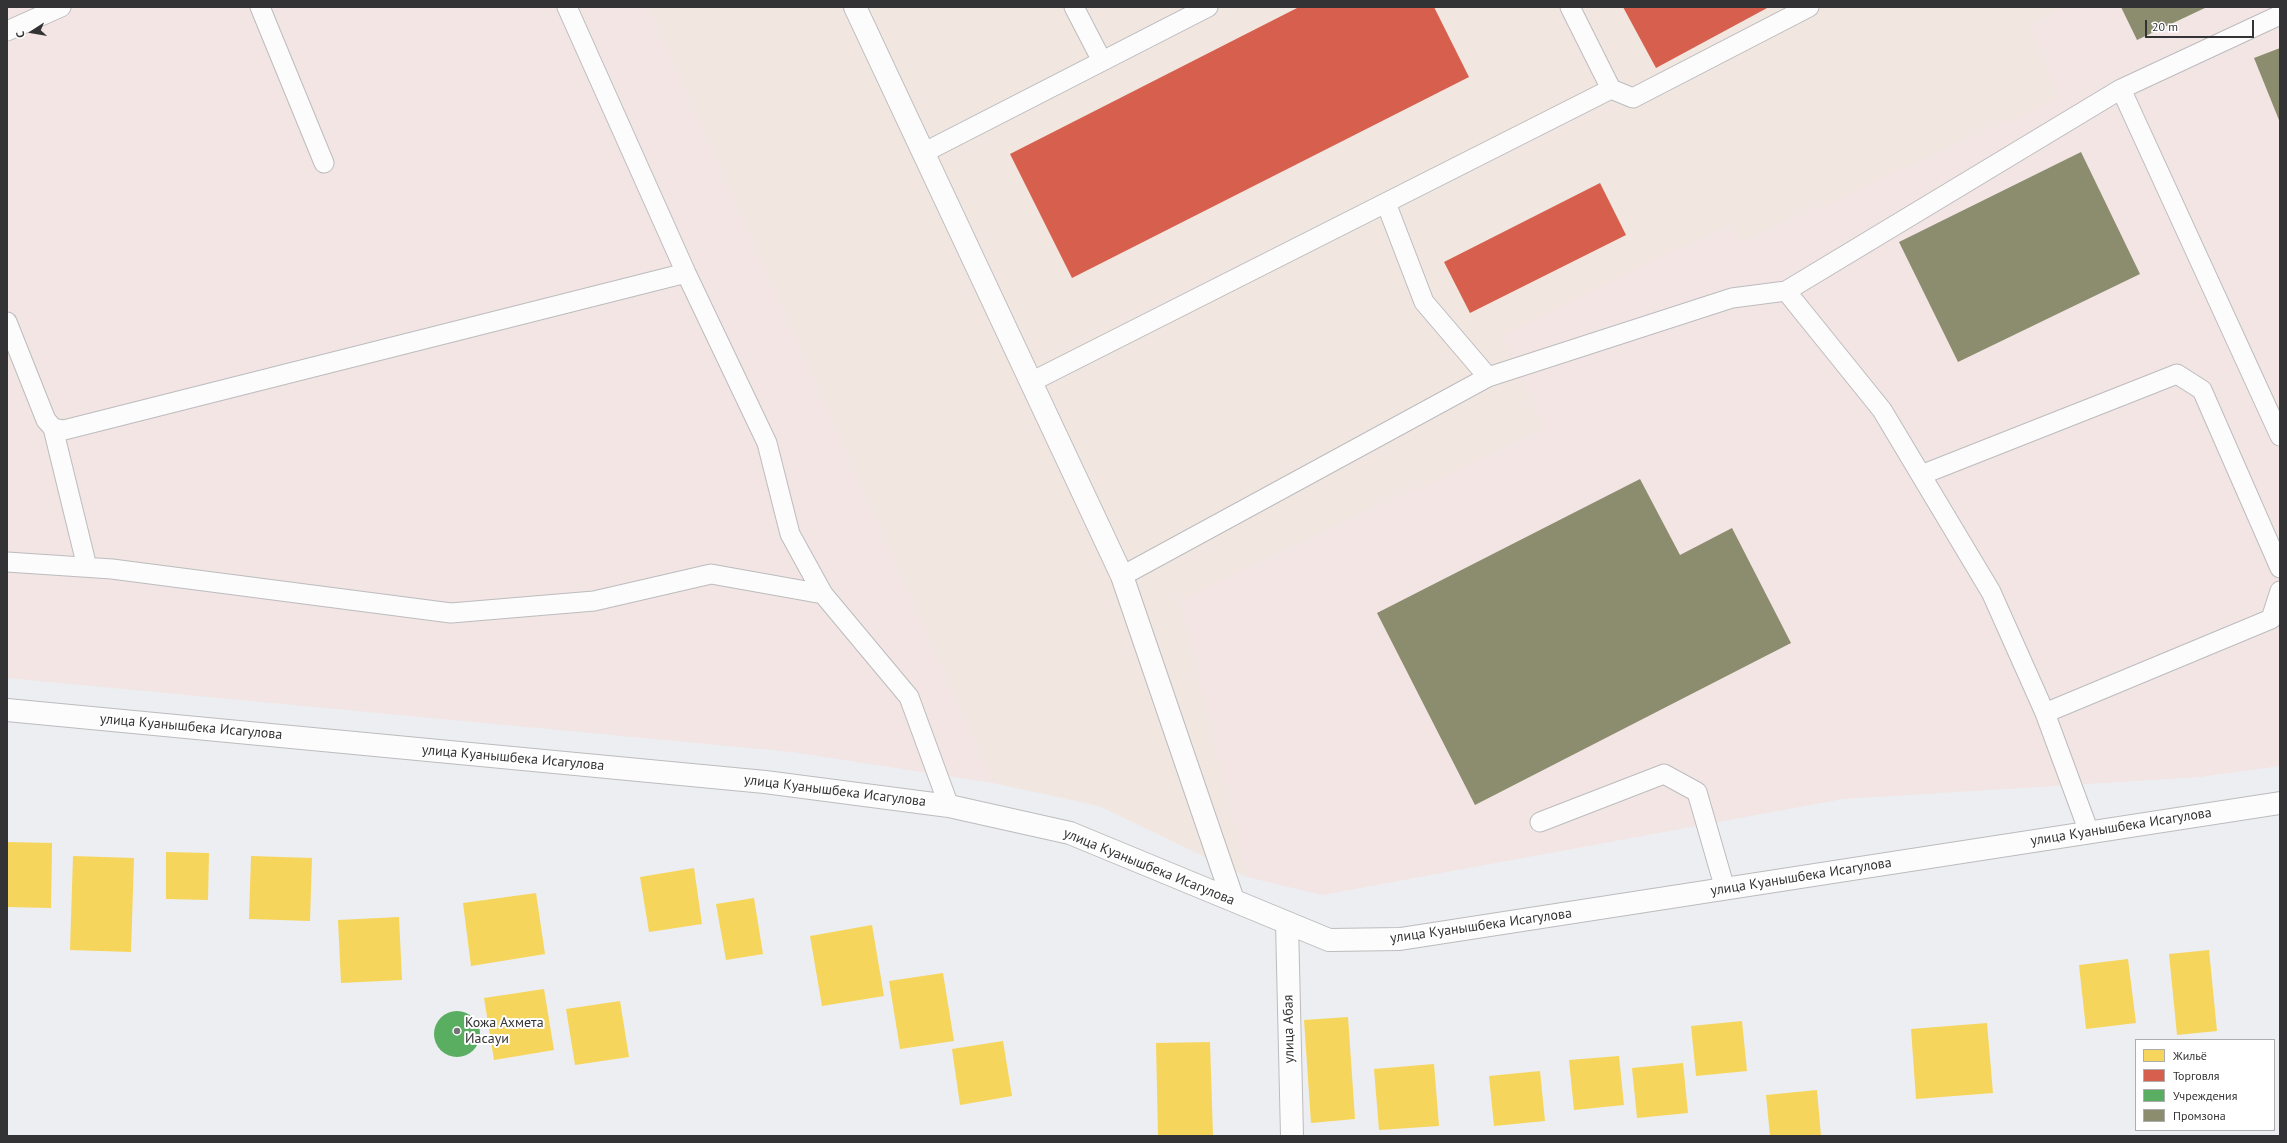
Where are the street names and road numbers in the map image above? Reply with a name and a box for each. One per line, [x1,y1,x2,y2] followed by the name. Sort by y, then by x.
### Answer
[99,711,283,743] street label: улица Куанышбека Исагулова
[421,742,605,774] street label: улица Куанышбека Исагулова
[743,771,927,811] street label: улица Куанышбека Исагулова
[2029,804,2213,850] street label: улица Куанышбека Исагулова
[1061,825,1237,909] street label: улица Куанышбека Исагулова
[1709,854,1893,900] street label: улица Куанышбека Исагулова
[1389,905,1573,947] street label: улица Куанышбека Исагулова
[1280,995,1298,1063] street label: улица Абая

